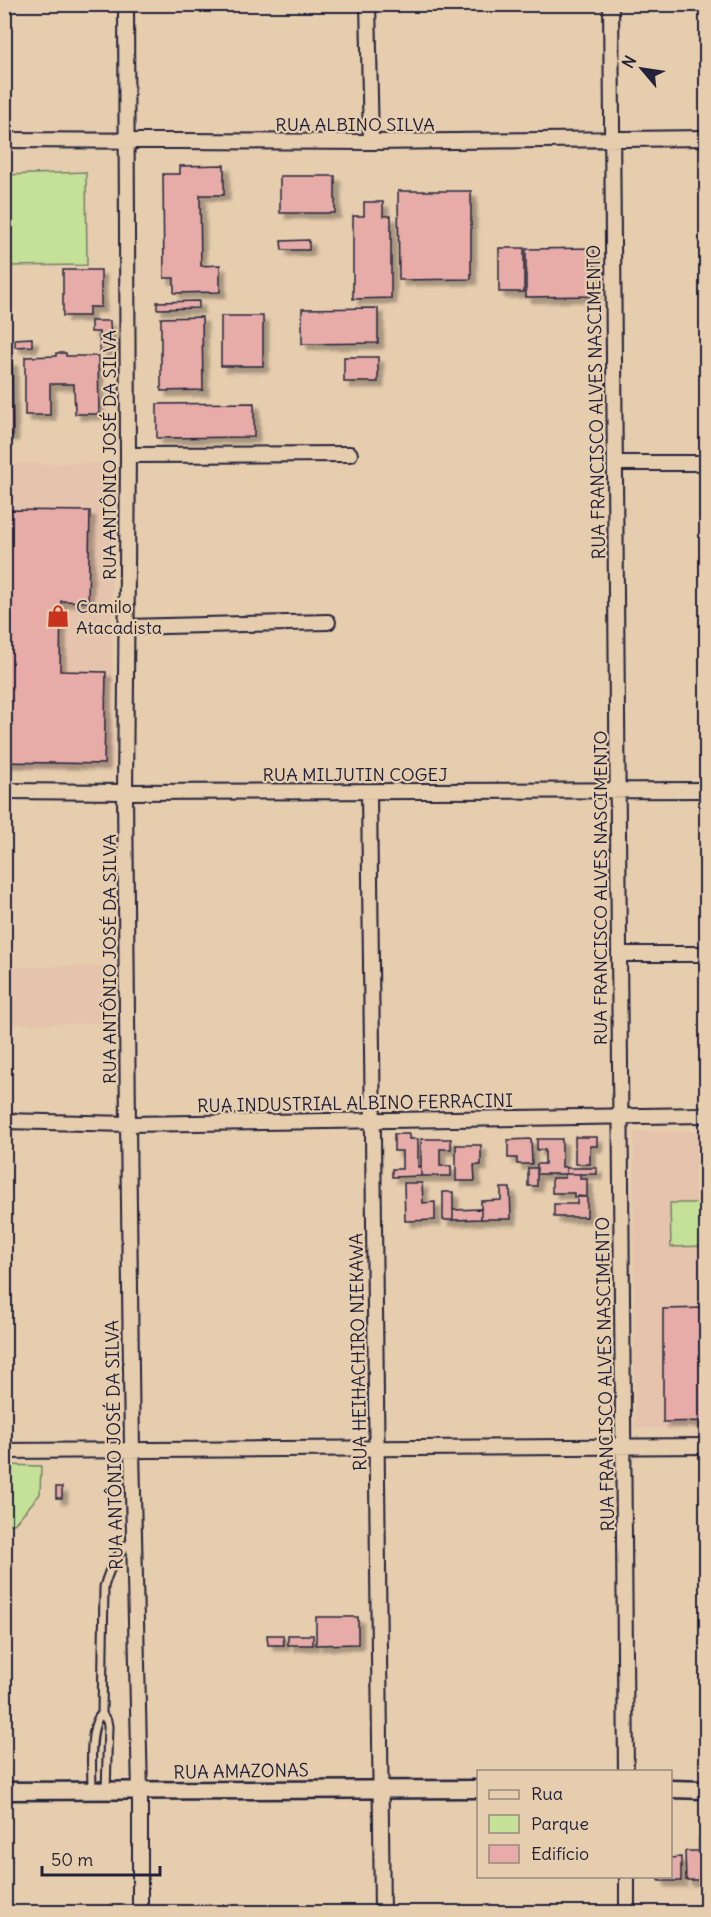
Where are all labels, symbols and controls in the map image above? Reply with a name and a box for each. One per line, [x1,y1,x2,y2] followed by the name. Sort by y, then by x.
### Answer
[612,39,672,99] north arrow
[617,52,640,71] text: N
[275,113,435,136] street label: RUA ALBINO SILVA
[582,244,610,560] street label: RUA FRANCISCO ALVES NASCIMENTO
[98,330,121,580] street label: RUA ANTÔNIO JOSÉ DA SILVA
[76,595,162,639] place label: Camilo Atacadista
[45,603,71,629] shop icon: Camilo Atacadista
[589,731,612,1045] street label: RUA FRANCISCO ALVES NASCIMENTO
[262,763,448,786] street label: RUA MILJUTIN COGEJ
[98,834,121,1084] street label: RUA ANTÔNIO JOSÉ DA SILVA
[197,1089,513,1117] street label: RUA INDUSTRIAL ALBINO FERRACINI
[591,1216,619,1532] street label: RUA FRANCISCO ALVES NASCIMENTO
[344,1233,372,1471] street label: RUA HEIHACHIRO NIEKAWA
[100,1320,128,1570] street label: RUA ANTÔNIO JOSÉ DA SILVA
[173,1758,309,1784] street label: RUA AMAZONAS
[477,1770,672,1878] legend
[531,1782,563,1805] text: Rua
[531,1812,589,1835] text: Parque
[42,1839,160,1877] scale bar
[531,1842,589,1865] text: Edifício
[51,1848,93,1871] text: 50 m

